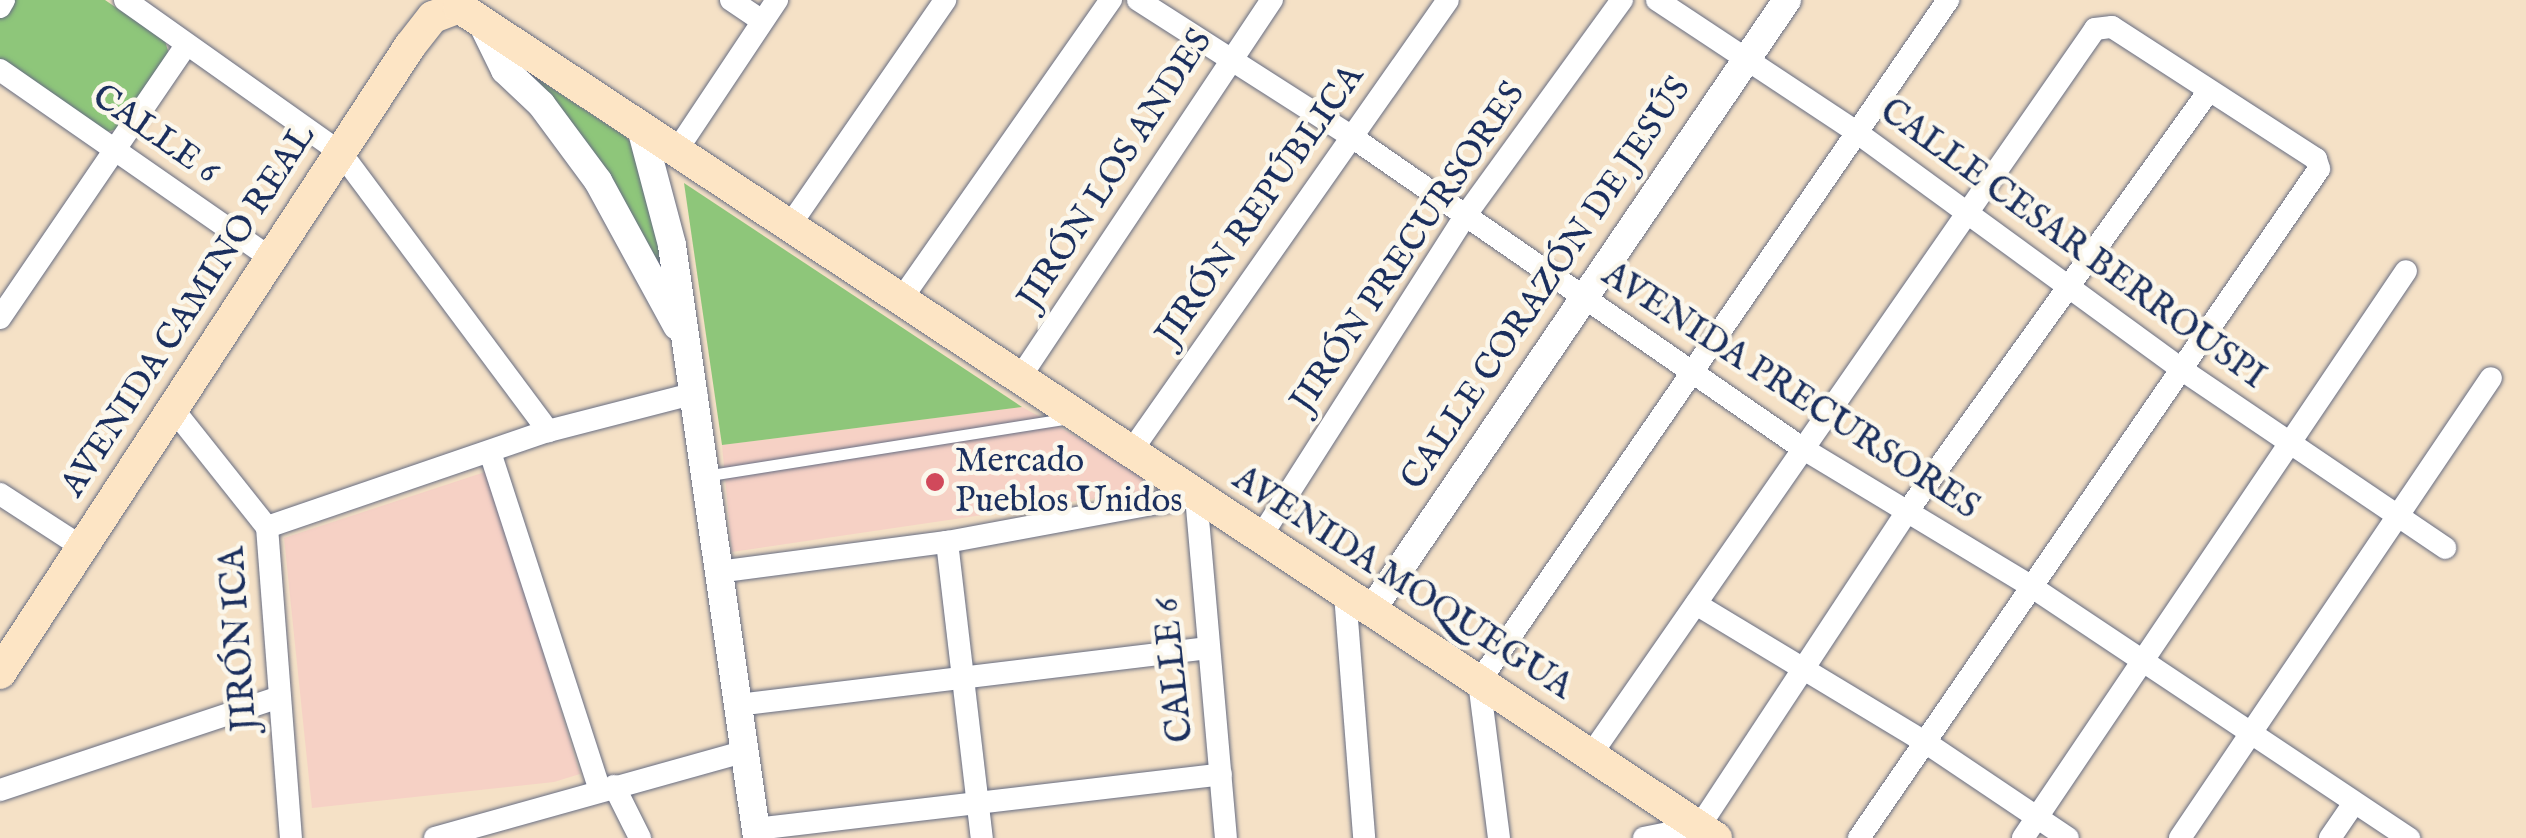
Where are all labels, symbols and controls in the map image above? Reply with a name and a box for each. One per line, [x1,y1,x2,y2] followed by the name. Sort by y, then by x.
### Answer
[1010,22,1222,318] street label: JIRÓN LOS ANDES
[1148,57,1374,355] street label: JIRÓN REPÚBLICA
[1393,70,1701,498] street label: CALLE CORAZÓN DE JESÚS
[1283,75,1535,421] street label: JIRÓN PRECURSORES
[84,76,226,194] street label: CALLE 6
[1871,91,2273,399] street label: CALLE CESAR BERROUSPI
[53,117,325,505] street label: AVENIDA CAMINO REAL
[1594,254,1986,530] street label: AVENIDA PRECURSORES
[955,441,1183,523] place label: Mercado Pueblos Unidos
[1224,458,1580,710] street label: AVENIDA MOQUEGUA
[924,471,946,493] marker: Mercado Pueblos Unidos
[213,545,267,733] street label: JIRÓN ICA
[1147,596,1203,744] street label: CALLE 6

